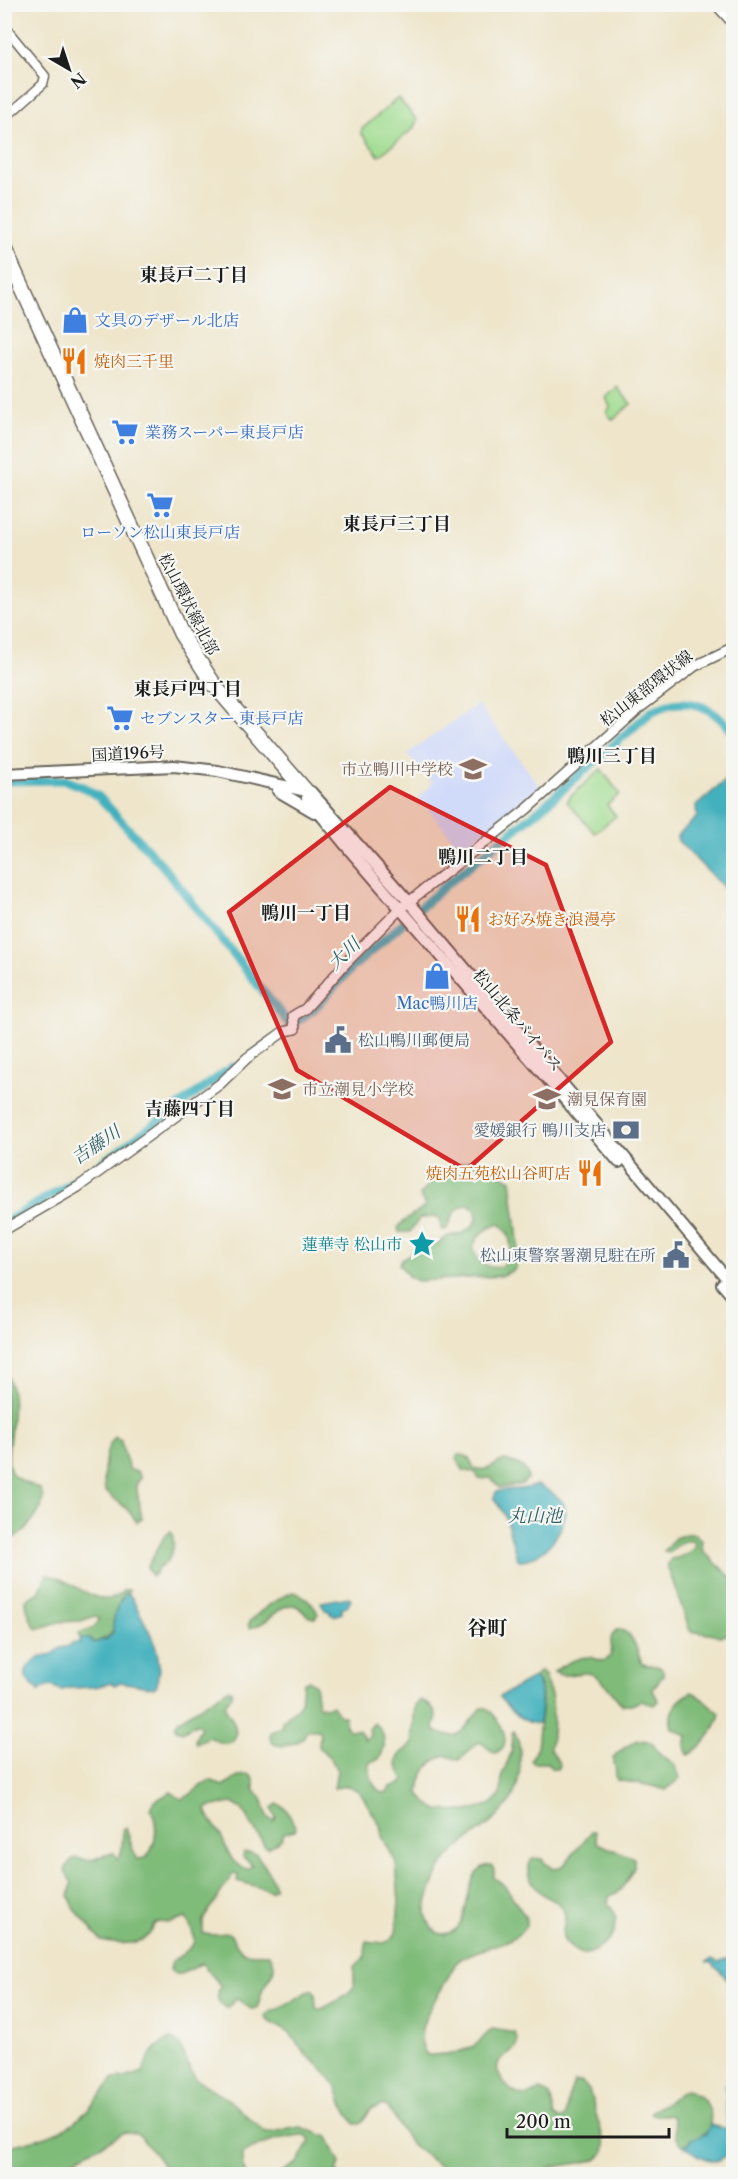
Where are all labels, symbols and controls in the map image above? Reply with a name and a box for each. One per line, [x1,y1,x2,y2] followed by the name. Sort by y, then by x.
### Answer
[39,39,99,99] north arrow
[67,69,90,93] text: N
[140,264,248,286] district label: 東長戸二丁目
[60,305,90,335] shop icon: 文具のデザール北店
[95,310,239,330] place label: 文具のデザール北店
[59,346,89,376] restaurant icon: 焼肉三千里
[94,351,174,371] place label: 焼肉三千里
[110,417,140,447] supermarket icon: 業務スーパー東長戸店
[145,422,303,442] place label: 業務スーパー東長戸店
[145,490,175,520] supermarket icon: ローソン松山東長戸店
[343,513,451,535] district label: 東長戸三丁目
[80,522,240,542] place label: ローソン松山東長戸店
[155,550,223,658] street label: 松山環状線北部
[596,646,696,730] street label: 松山東部環状線
[134,678,242,700] district label: 東長戸四丁目
[105,703,135,733] supermarket icon: セブンスター 東長戸店
[140,708,303,728] place label: セブンスター 東長戸店
[91,741,165,765] street label: 国道196号
[567,745,657,767] district label: 鴨川三丁目
[458,754,488,784] school or university icon: 市立鴨川中学校
[341,759,453,779] place label: 市立鴨川中学校
[438,846,528,868] district label: 鴨川二丁目
[261,902,351,924] district label: 鴨川一丁目
[453,904,483,934] restaurant icon: お好み焼き浪漫亭
[488,909,616,929] place label: お好み焼き浪漫亭
[323,932,366,974] water label: 大川
[422,961,452,991] shop icon: Mac鴨川店
[469,965,567,1075] street label: 松山北条バイパス
[397,993,477,1013] place label: Mac鴨川店
[323,1025,353,1055] public building icon: 松山鴨川郵便局
[358,1030,470,1050] place label: 松山鴨川郵便局
[267,1074,297,1104] school or university icon: 市立潮見小学校
[302,1079,414,1099] place label: 市立潮見小学校
[532,1084,562,1114] school or university icon: 潮見保育園
[567,1089,647,1109] place label: 潮見保育園
[145,1098,235,1120] district label: 吉藤四丁目
[611,1115,641,1145] bank icon: 愛媛銀行 鴨川支店
[67,1120,126,1169] water label: 吉藤川
[474,1120,606,1140] place label: 愛媛銀行 鴨川支店
[575,1158,605,1188] restaurant icon: 焼肉五苑松山谷町店
[426,1163,570,1183] place label: 焼肉五苑松山谷町店
[407,1229,437,1259] place icon: 蓮華寺 松山市
[302,1234,402,1254] place label: 蓮華寺 松山市
[661,1240,691,1270] public building icon: 松山東警察署潮見駐在所
[480,1245,656,1265] place label: 松山東警察署潮見駐在所
[508,1505,564,1527] water label: 丸山池
[467,1616,508,1640] district label: 谷町
[507,2101,669,2139] scale bar
[516,2111,571,2133] text: 200 m

